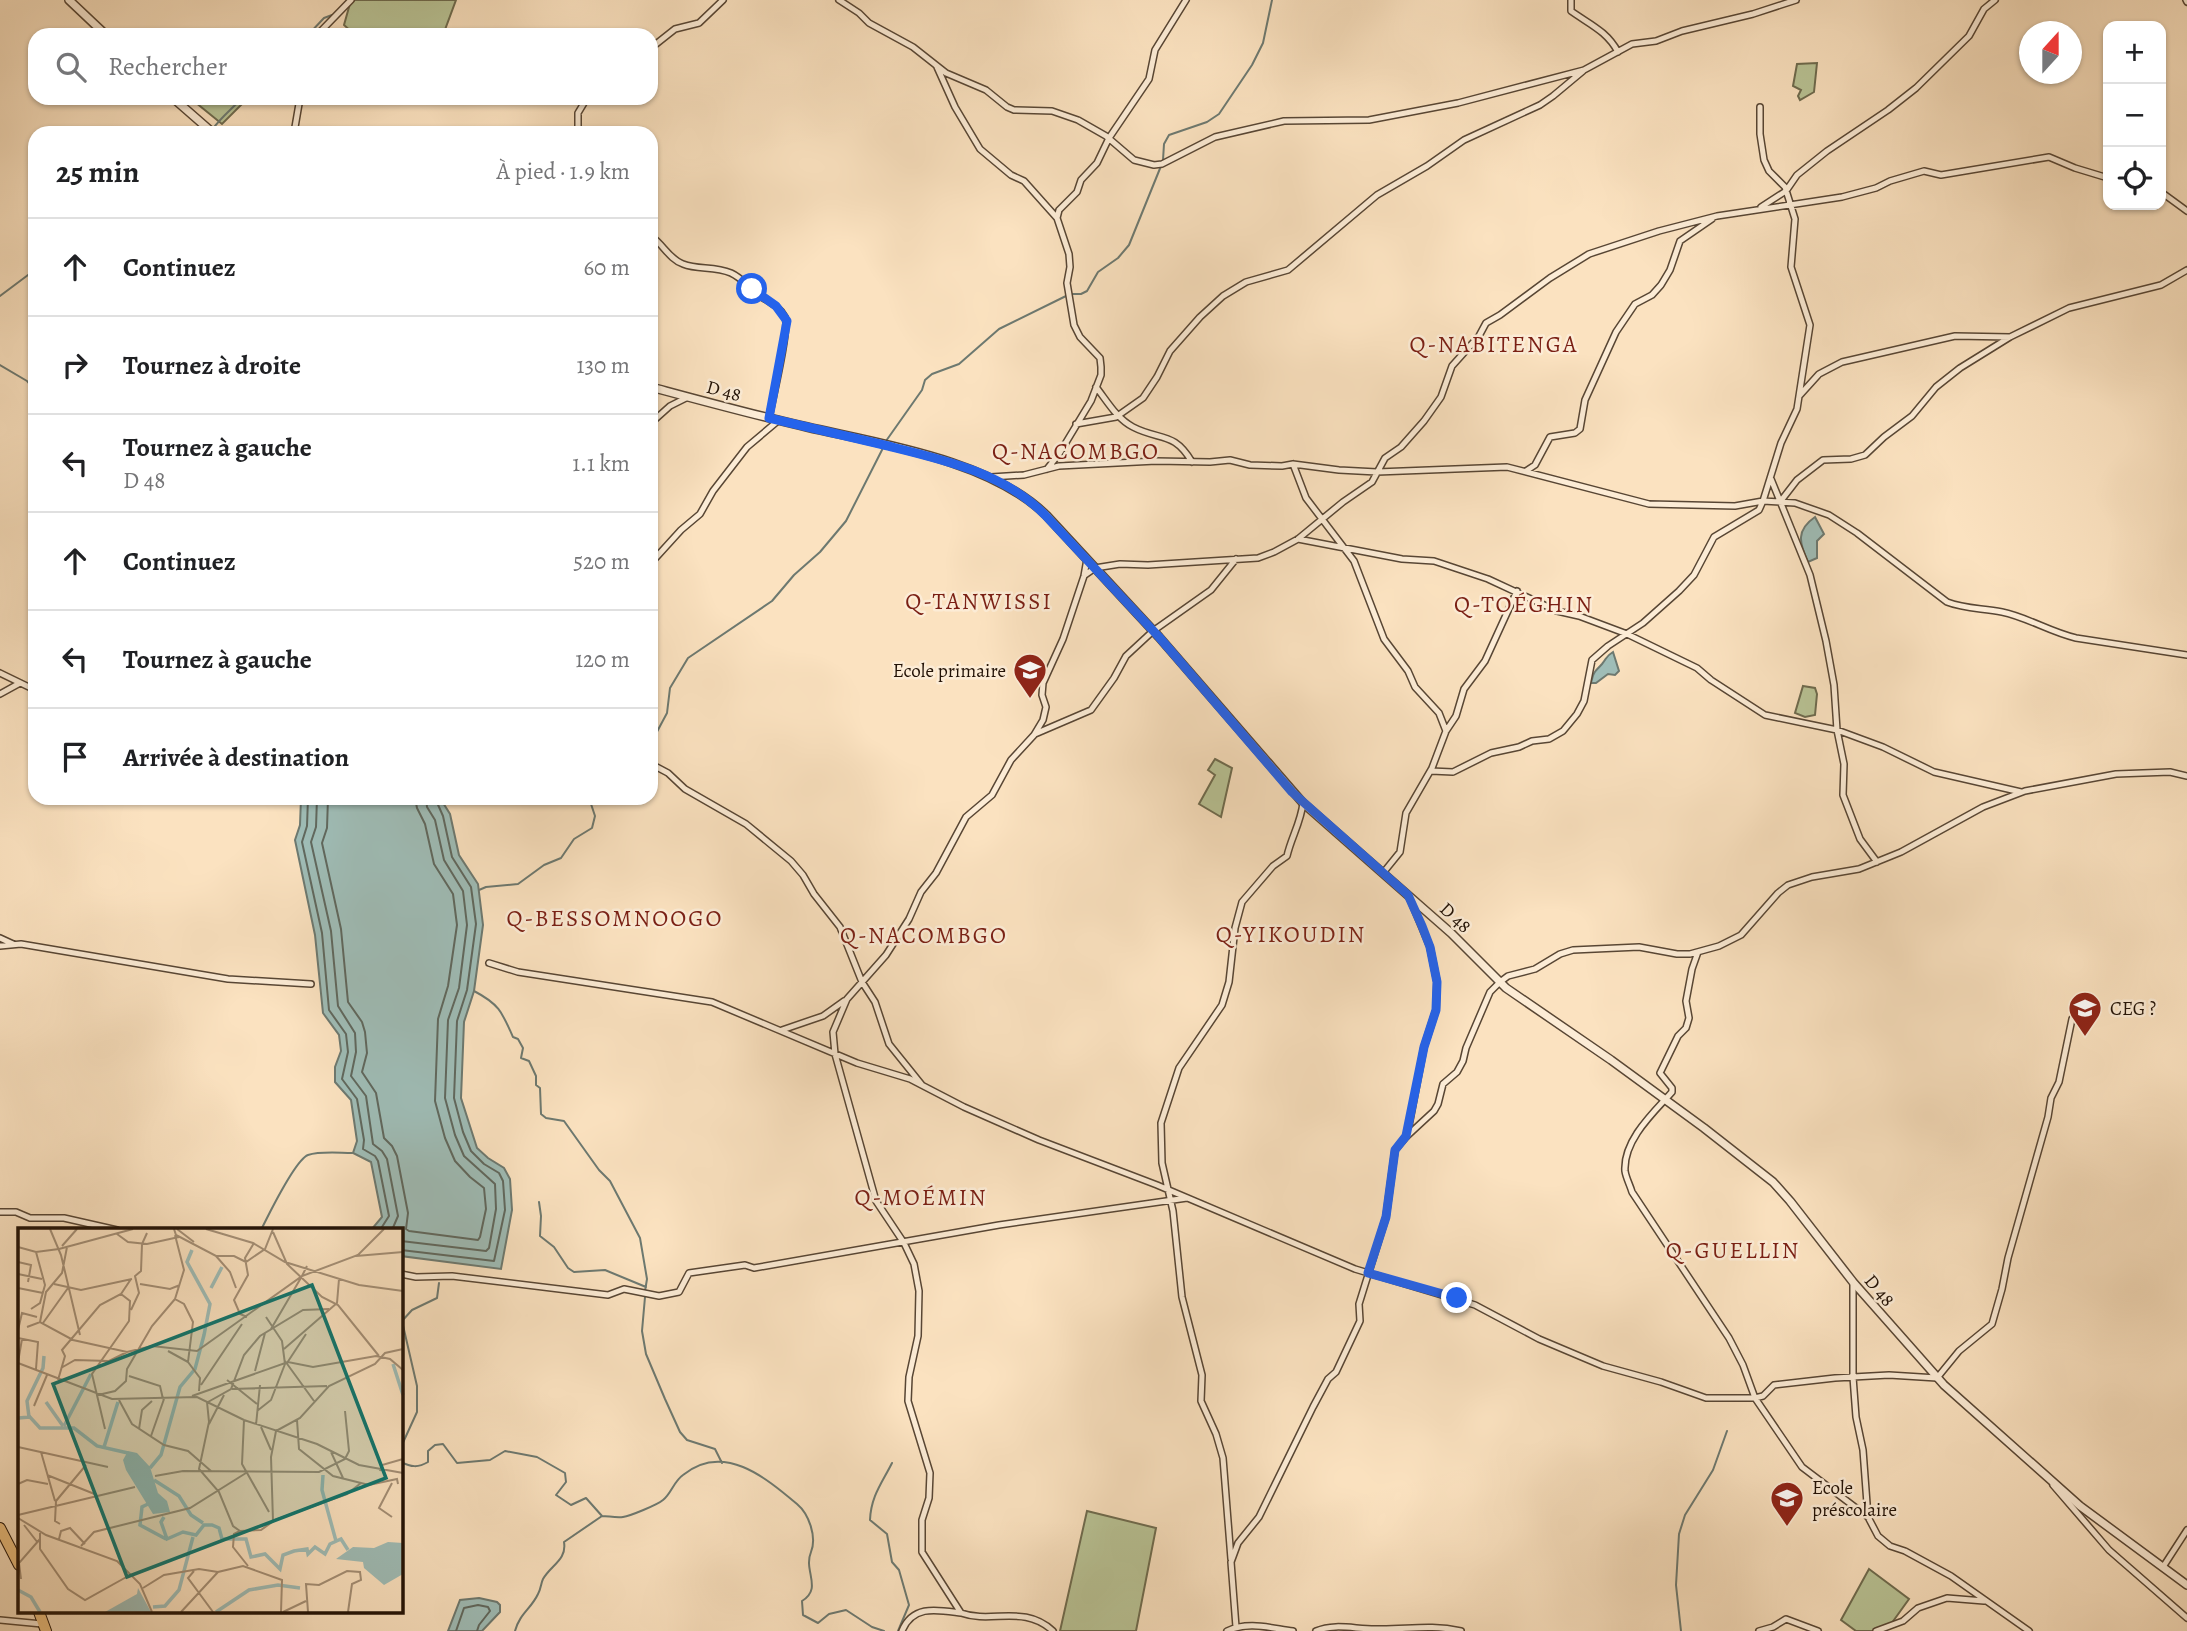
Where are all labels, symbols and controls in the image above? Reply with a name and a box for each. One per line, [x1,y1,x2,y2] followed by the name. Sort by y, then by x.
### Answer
[2019,21,2082,84] north arrow
[2103,21,2166,210] map controls
[2103,21,2166,84] button: +
[28,28,658,105] search box
[52,48,90,86] icon: search
[108,49,228,84] text: Rechercher
[2103,84,2166,147] button: −
[2103,147,2166,210] button: locate
[56,152,139,192] text: 25 min
[497,156,630,187] text: À pied · 1.9 km
[56,248,94,286] icon: ahead
[123,250,236,285] text: Continuez
[583,252,630,283] text: 60 m
[736,273,767,304] route start
[1410,329,1578,360] district label: Q-NABITENGA
[56,346,94,384] icon: right
[123,348,301,383] text: Tournez à droite
[577,350,630,381] text: 130 m
[703,374,744,408] street label: D 48
[123,430,312,465] text: Tournez à gauche
[992,436,1160,467] district label: Q-NACOMBGO
[56,444,94,482] icon: left
[572,448,630,479] text: 1.1 km
[123,465,165,496] text: D 48
[56,542,94,580] icon: ahead
[123,544,236,579] text: Continuez
[573,546,630,577] text: 520 m
[905,586,1053,617] district label: Q-TANWISSI
[1454,589,1594,620] district label: Q-TOÉGHIN
[56,640,94,678] icon: left
[123,642,312,677] text: Tournez à gauche
[575,644,630,675] text: 120 m
[1011,651,1049,700] school or university icon: Ecole primaire
[893,658,1006,684] place label: Ecole primaire
[56,738,94,776] icon: arrive
[123,740,349,775] text: Arrivée à destination
[1434,896,1477,939] street label: D 48
[507,903,723,934] district label: Q-BESSOMNOOGO
[1216,919,1366,950] district label: Q-YIKOUDIN
[840,920,1008,951] district label: Q-NACOMBGO
[2066,989,2104,1038] school or university icon: CEG ?
[2110,996,2156,1022] place label: CEG ?
[854,1182,988,1213] district label: Q-MOÉMIN
[18,1228,402,1614] inset map
[1666,1235,1800,1266] district label: Q-GUELLIN
[1858,1269,1900,1312] street label: D 48
[1441,1282,1472,1313] route end
[1812,1475,1897,1523] place label: Ecole préscolaire
[1768,1479,1806,1528] school or university icon: Ecole préscolaire

